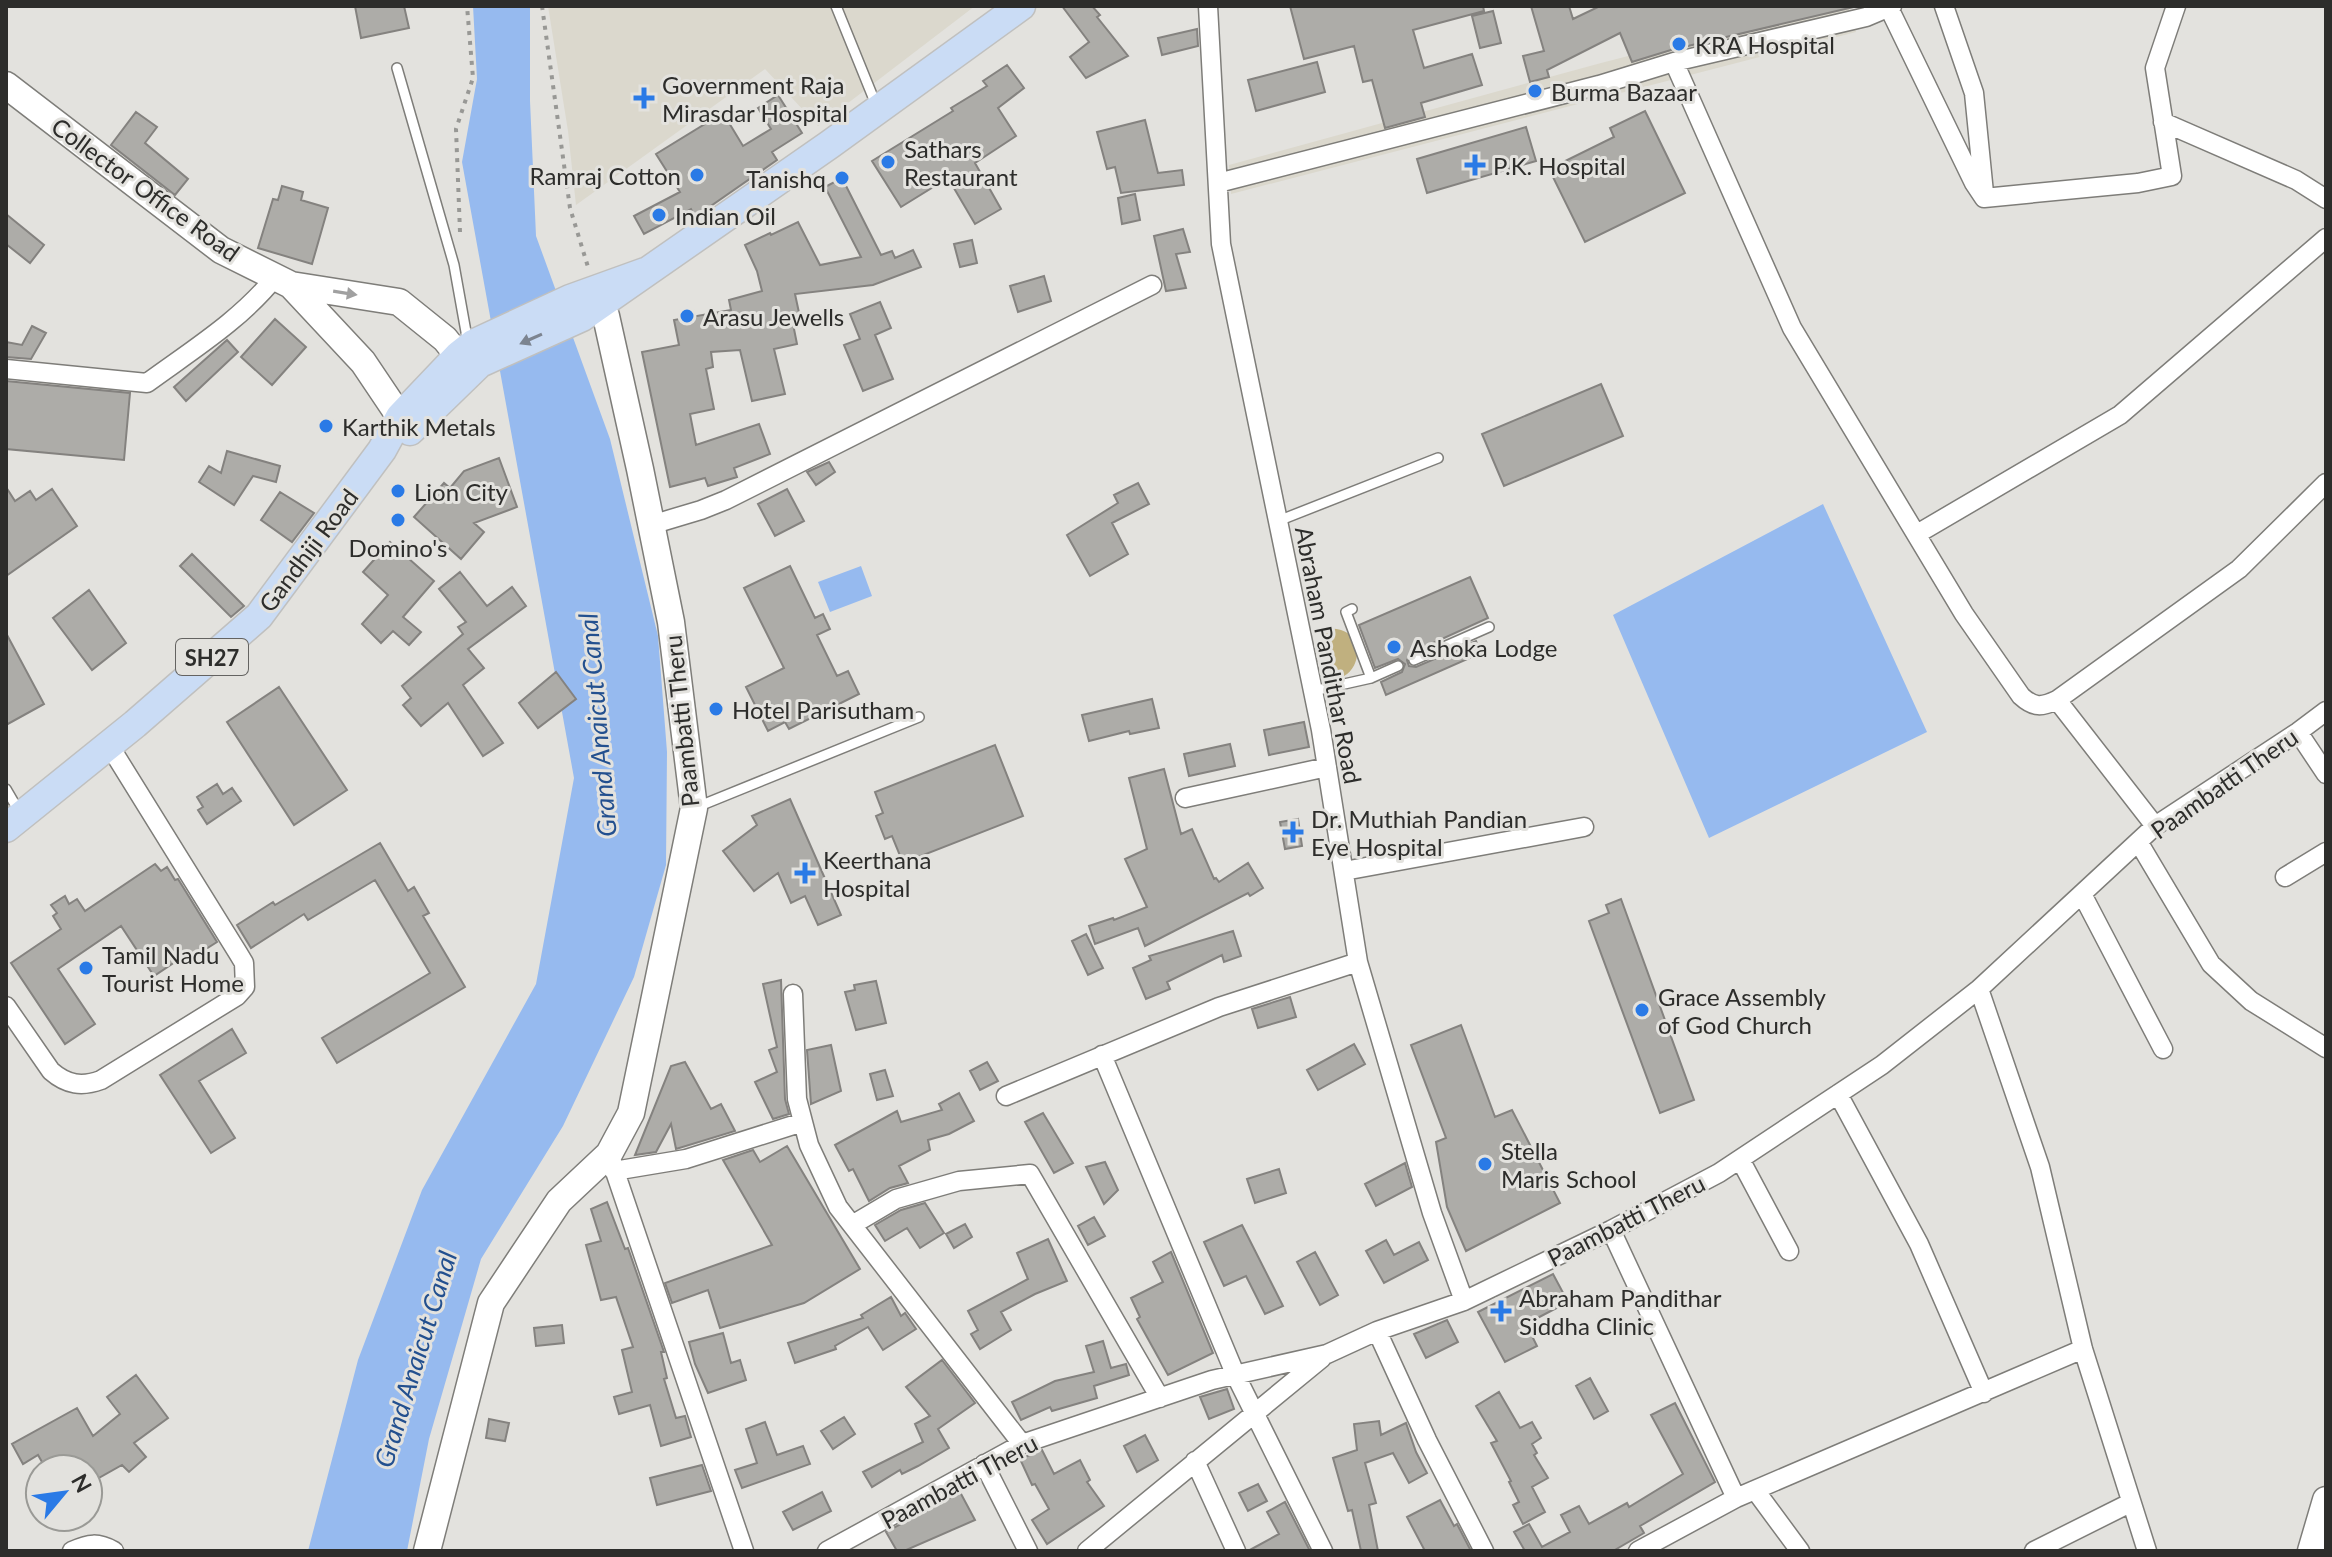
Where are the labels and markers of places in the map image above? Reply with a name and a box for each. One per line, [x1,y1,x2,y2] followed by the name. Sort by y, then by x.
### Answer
[1695,30,1835,59] place label: KRA Hospital
[1670,35,1688,53] marker: KRA Hospital
[662,70,848,127] place label: Government Raja Mirasdar Hospital
[1551,77,1697,106] place label: Burma Bazaar
[1526,82,1544,100] marker: Burma Bazaar
[633,87,655,109] marker: Government Raja Mirasdar Hospital
[904,134,1018,191] place label: Sathars Restaurant
[1493,151,1626,180] place label: P.K. Hospital
[879,153,897,171] marker: Sathars Restaurant
[1464,154,1486,176] marker: P.K. Hospital
[530,161,681,190] place label: Ramraj Cotton
[746,164,826,193] place label: Tanishq
[688,166,706,184] marker: Ramraj Cotton
[833,169,851,187] marker: Tanishq
[675,201,776,230] place label: Indian Oil
[650,206,668,224] marker: Indian Oil
[703,302,844,331] place label: Arasu Jewells
[678,307,696,325] marker: Arasu Jewells
[342,412,496,441] place label: Karthik Metals
[317,417,335,435] marker: Karthik Metals
[414,477,509,506] place label: Lion City
[389,482,407,500] marker: Lion City
[389,511,407,529] marker: Domino's
[349,533,447,562] place label: Domino's
[1410,633,1557,662] place label: Ashoka Lodge
[1385,638,1403,656] marker: Ashoka Lodge
[732,695,914,724] place label: Hotel Parisutham
[707,700,725,718] marker: Hotel Parisutham
[1311,804,1527,861] place label: Dr. Muthiah Pandian Eye Hospital
[1282,821,1304,843] marker: Dr. Muthiah Pandian Eye Hospital
[823,845,931,902] place label: Keerthana Hospital
[794,862,816,884] marker: Keerthana Hospital
[102,940,244,997] place label: Tamil Nadu Tourist Home
[77,959,95,977] marker: Tamil Nadu Tourist Home
[1658,982,1827,1039] place label: Grace Assembly of God Church
[1633,1001,1651,1019] marker: Grace Assembly of God Church
[1501,1136,1637,1193] place label: Stella Maris School
[1476,1155,1494,1173] marker: Stella Maris School
[1519,1283,1722,1340] place label: Abraham Pandithar Siddha Clinic
[1490,1300,1512,1322] marker: Abraham Pandithar Siddha Clinic

